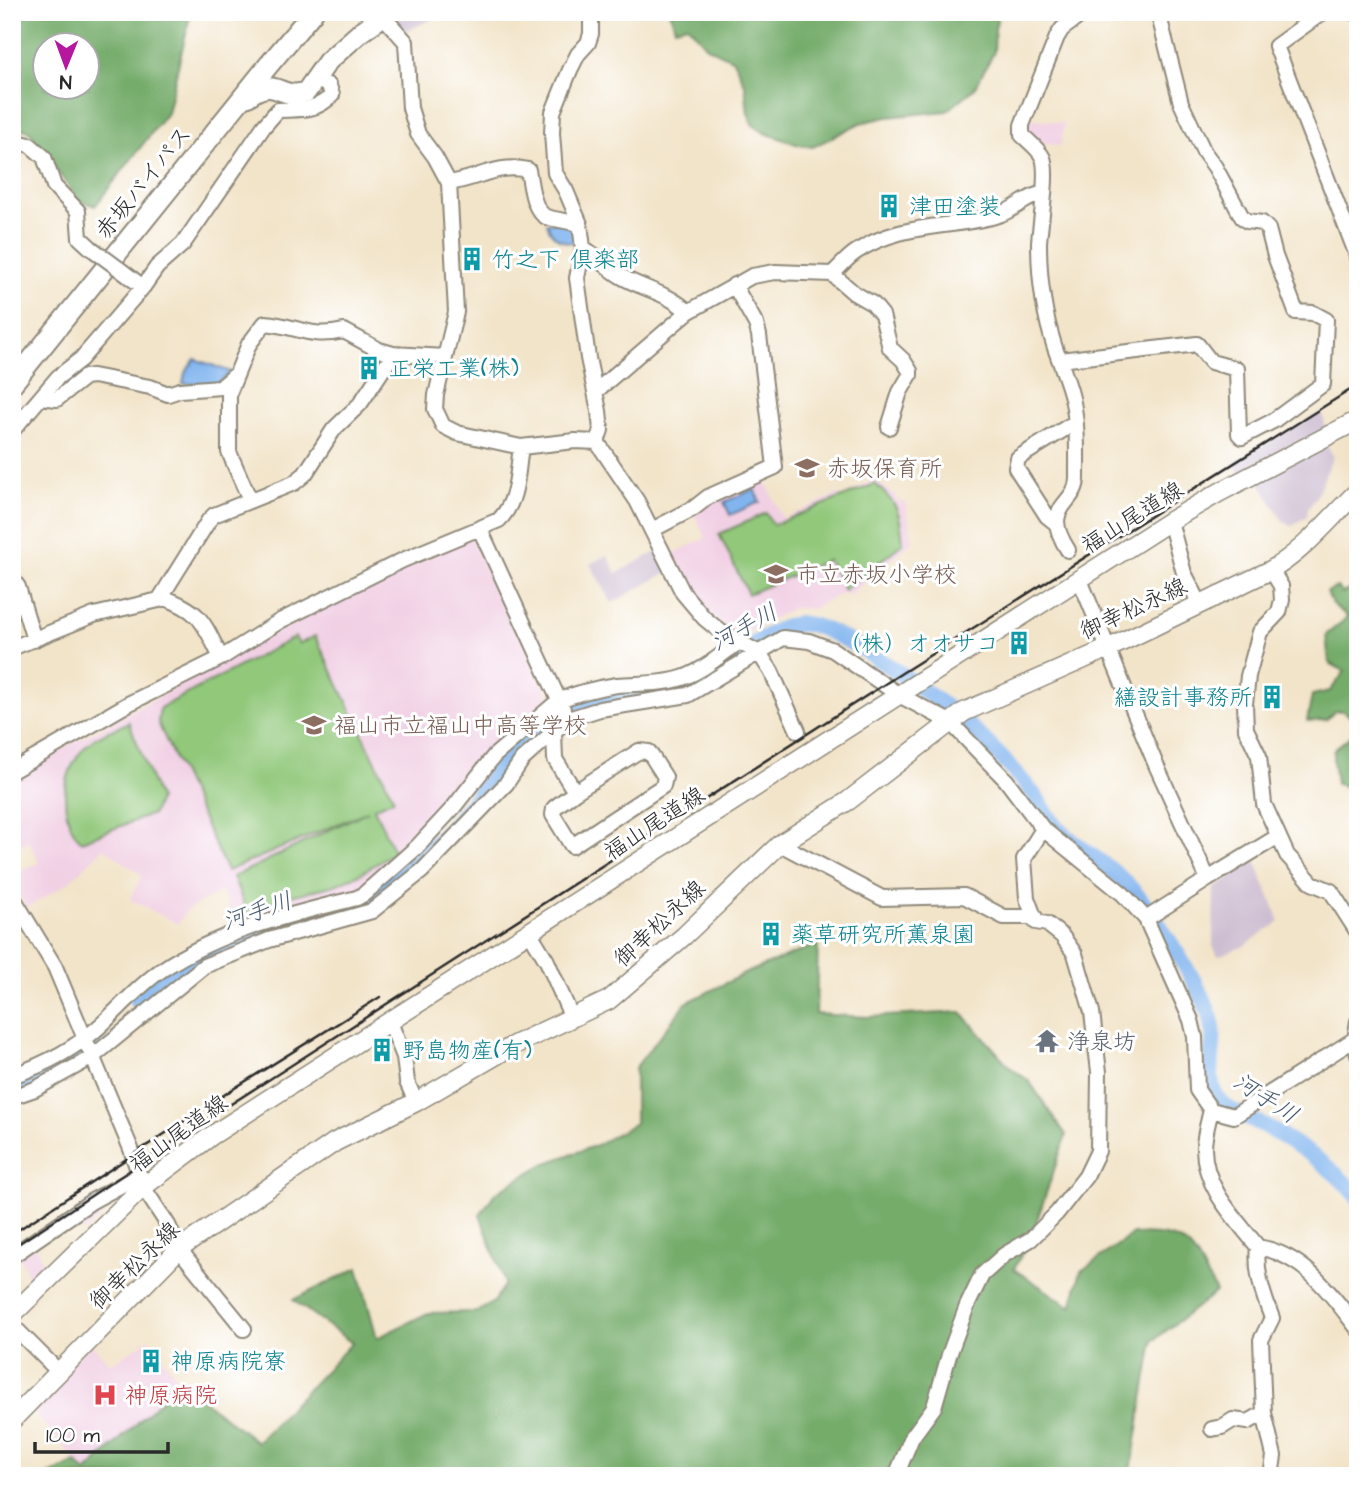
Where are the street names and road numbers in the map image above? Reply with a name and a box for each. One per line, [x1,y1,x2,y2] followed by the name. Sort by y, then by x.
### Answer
[88,119,199,246] street label: 赤坂バイパス
[1075,474,1190,562] street label: 福山尾道線
[1075,570,1192,648] street label: 御幸松永線
[598,779,711,869] street label: 福山尾道線
[607,873,713,975] street label: 御幸松永線
[123,1087,235,1181] street label: 福山尾道線
[82,1214,187,1317] street label: 御幸松永線

